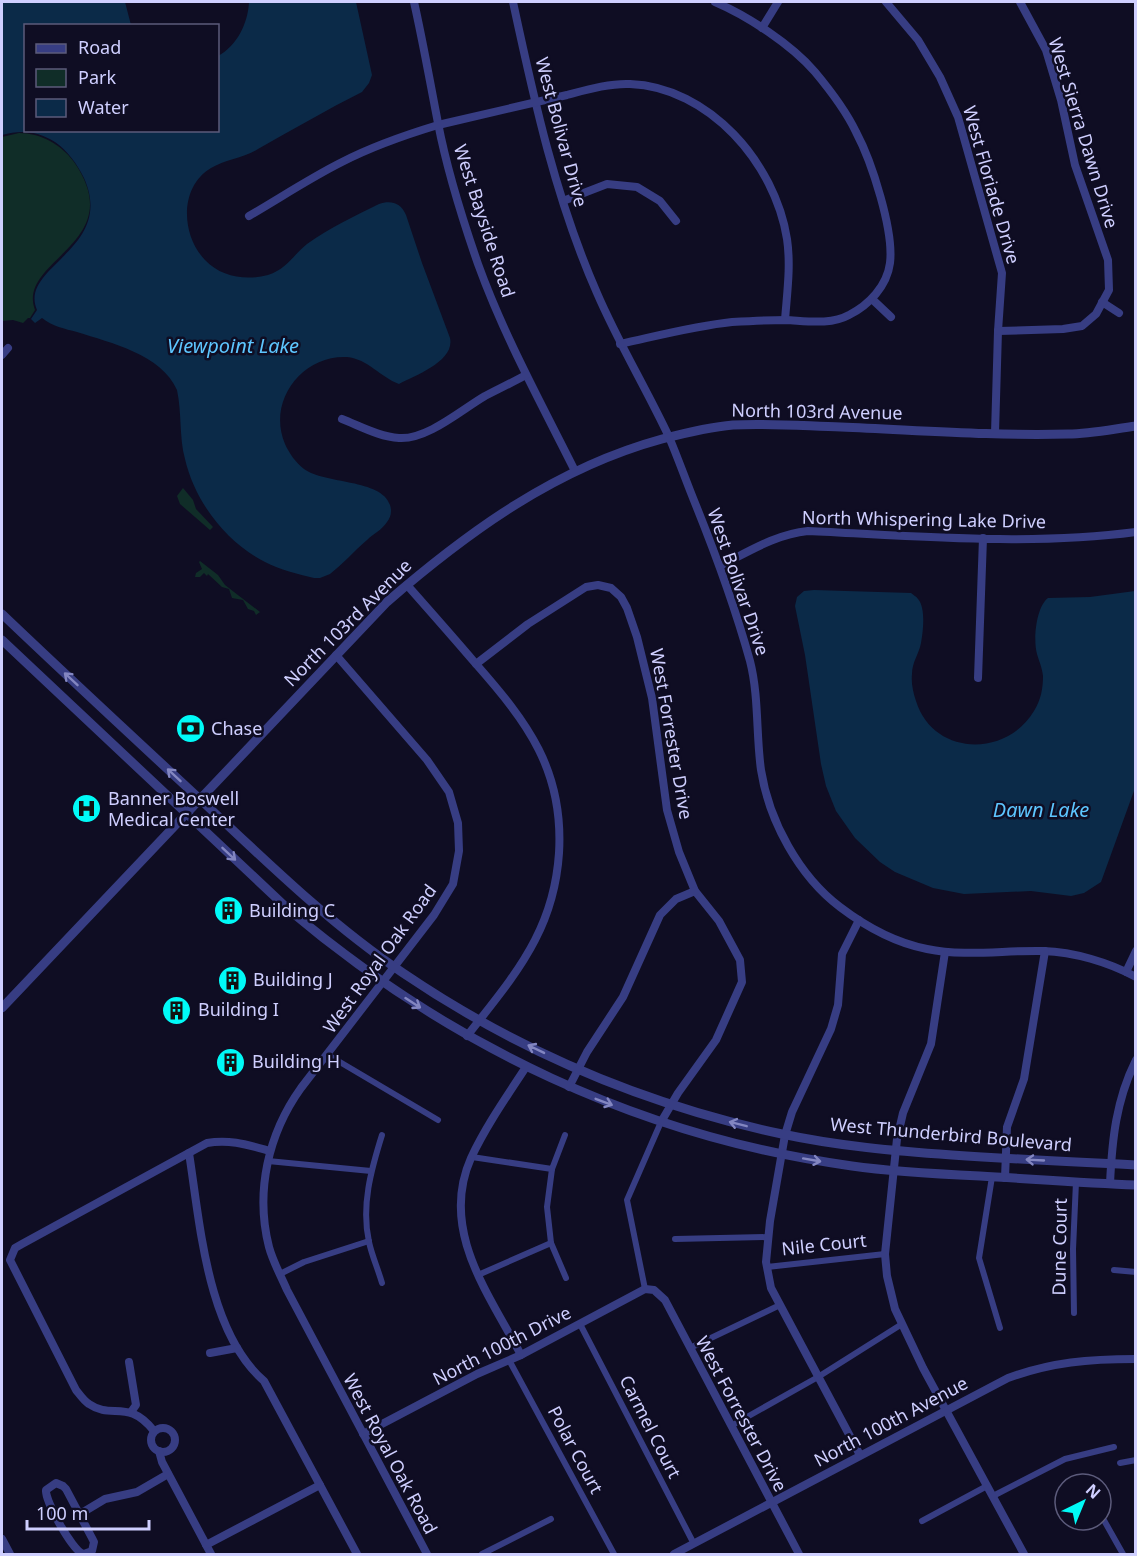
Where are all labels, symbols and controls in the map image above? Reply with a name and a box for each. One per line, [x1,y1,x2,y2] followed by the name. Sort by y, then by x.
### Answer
[24,24,219,132] legend
[78,35,121,59] text: Road
[1044,35,1124,231] street label: West Sierra Dawn Drive
[530,54,593,209] street label: West Bolivar Drive
[78,65,116,89] text: Park
[78,95,129,119] text: Water
[958,103,1026,267] street label: West Floriade Drive
[449,141,521,300] street label: West Bayside Road
[167,332,299,359] water label: Viewpoint Lake
[731,398,903,424] street label: North 103rd Avenue
[703,505,775,658] street label: West Bolivar Drive
[802,505,1046,533] street label: North Whispering Lake Drive
[278,553,416,691] street label: North 103rd Avenue
[645,646,699,821] street label: West Forrester Drive
[64,672,79,686] one-way arrow
[174,713,206,745] bank icon: Chase
[211,716,262,740] place label: Chase
[166,768,181,782] one-way arrow
[108,786,239,831] place label: Banner Boswell Medical Center
[71,793,103,825] hospital icon: Banner Boswell Medical Center
[993,796,1089,823] water label: Dawn Lake
[222,847,237,861] one-way arrow
[317,879,441,1038] street label: West Royal Oak Road
[212,895,244,927] building icon: Building C
[249,898,335,922] place label: Building C
[216,964,248,996] building icon: Building J
[253,967,333,991] place label: Building J
[161,994,193,1026] building icon: Building I
[198,997,279,1021] place label: Building I
[404,997,421,1009] one-way arrow
[527,1043,545,1055] one-way arrow
[215,1046,247,1078] building icon: Building H
[252,1049,340,1073] place label: Building H
[595,1097,613,1108] one-way arrow
[829,1111,1073,1157] street label: West Thunderbird Boulevard
[729,1117,748,1129] one-way arrow
[802,1155,821,1166] one-way arrow
[1026,1155,1046,1166] one-way arrow
[1046,1198,1072,1296] street label: Dune Court
[780,1228,868,1260] street label: Nile Court
[428,1300,575,1390] street label: North 100th Drive
[691,1331,793,1496] street label: West Forrester Drive
[338,1369,443,1538] street label: West Royal Oak Road
[810,1370,972,1472] street label: North 100th Avenue
[615,1371,687,1483] street label: Carmel Court
[543,1402,609,1498] street label: Polar Court
[1053,1472,1113,1532] north arrow
[1081,1479,1105,1504] text: N
[27,1493,148,1531] scale bar
[36,1501,88,1525] text: 100 m

